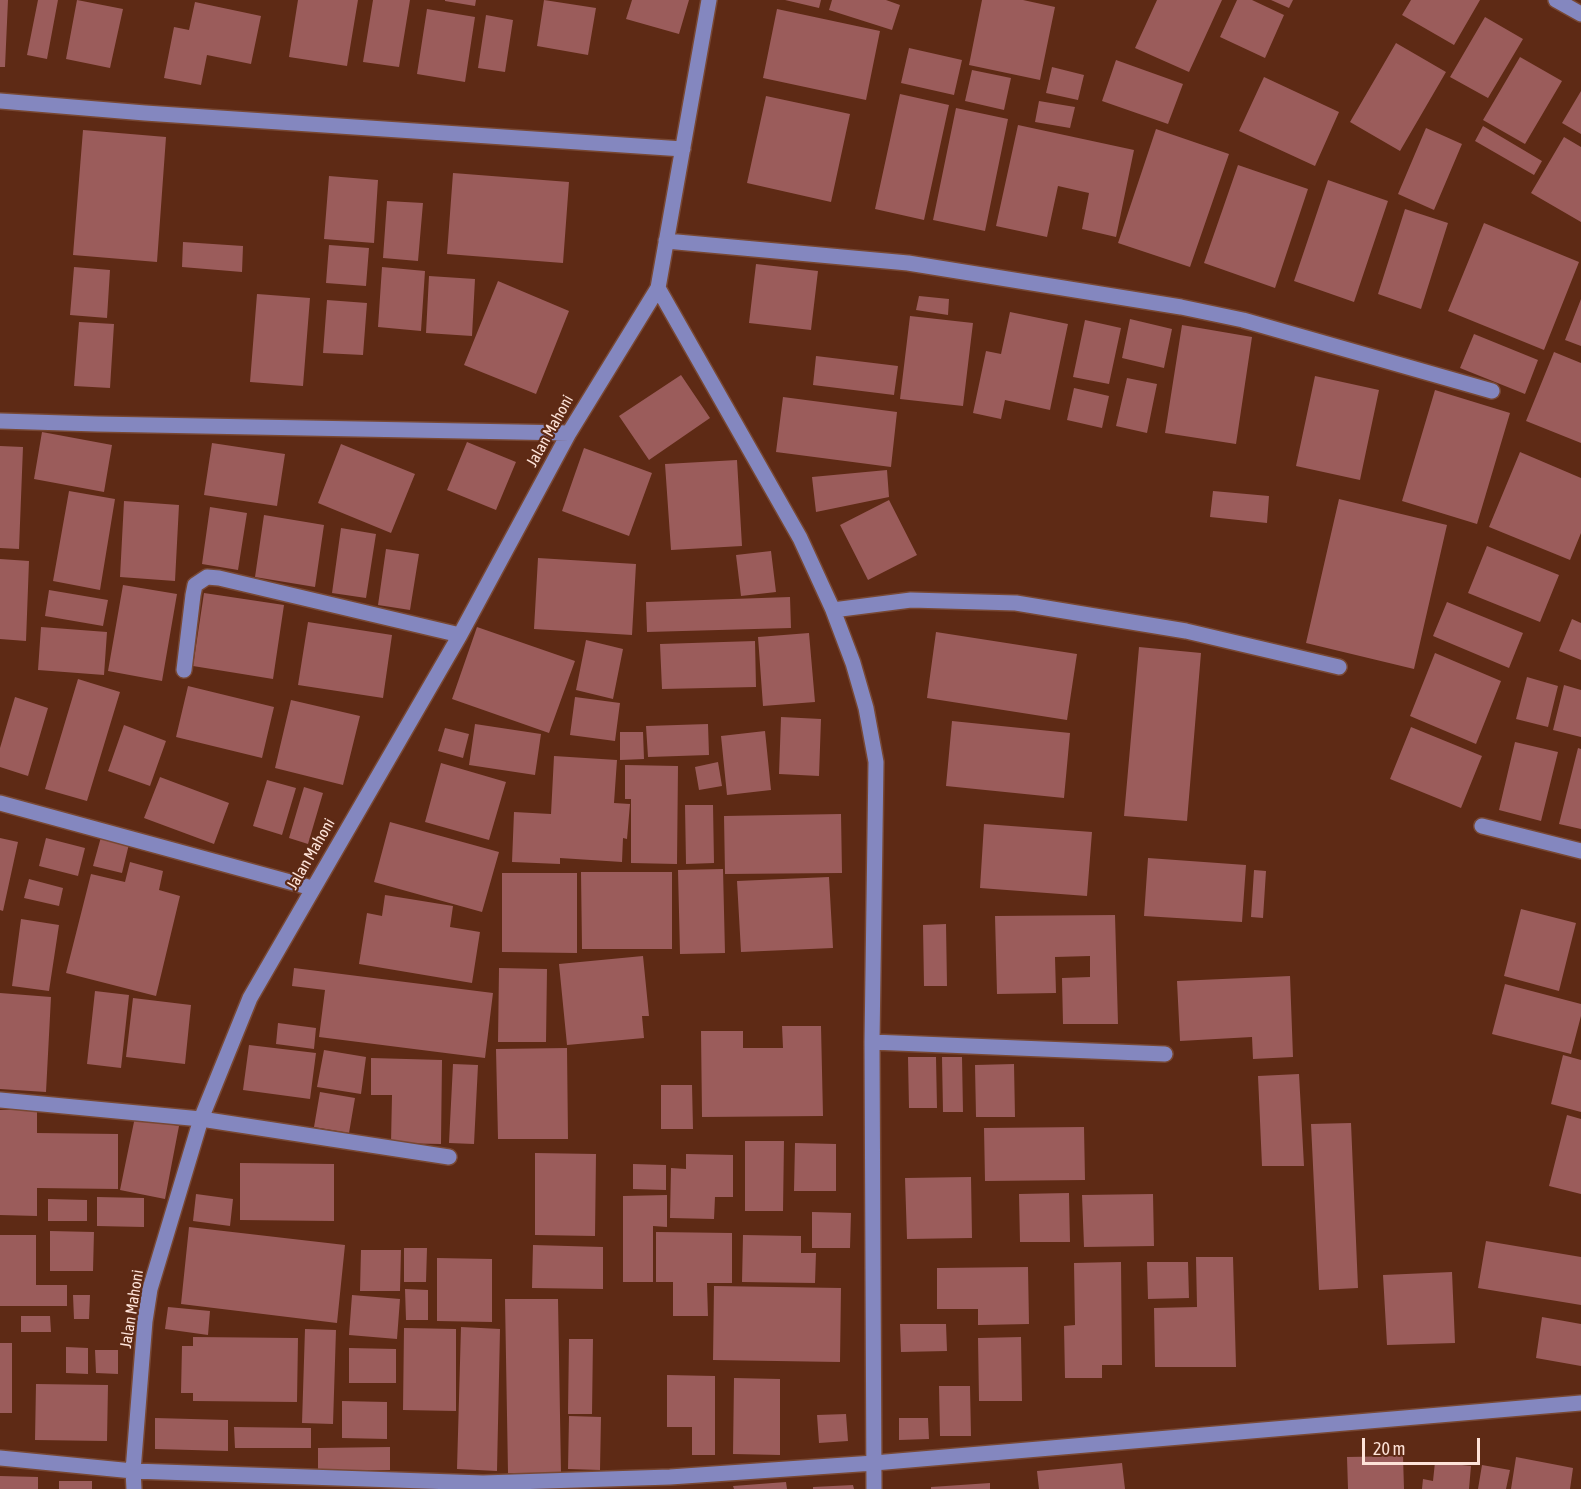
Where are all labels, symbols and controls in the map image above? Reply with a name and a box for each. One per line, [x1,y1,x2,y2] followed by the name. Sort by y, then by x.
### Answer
[522,392,578,470] street label: Jalan Mahoni
[283,815,339,893] street label: Jalan Mahoni
[116,1268,148,1350] street label: Jalan Mahoni
[1365,1426,1484,1464] scale bar
[1373,1438,1405,1459] text: 20 m

